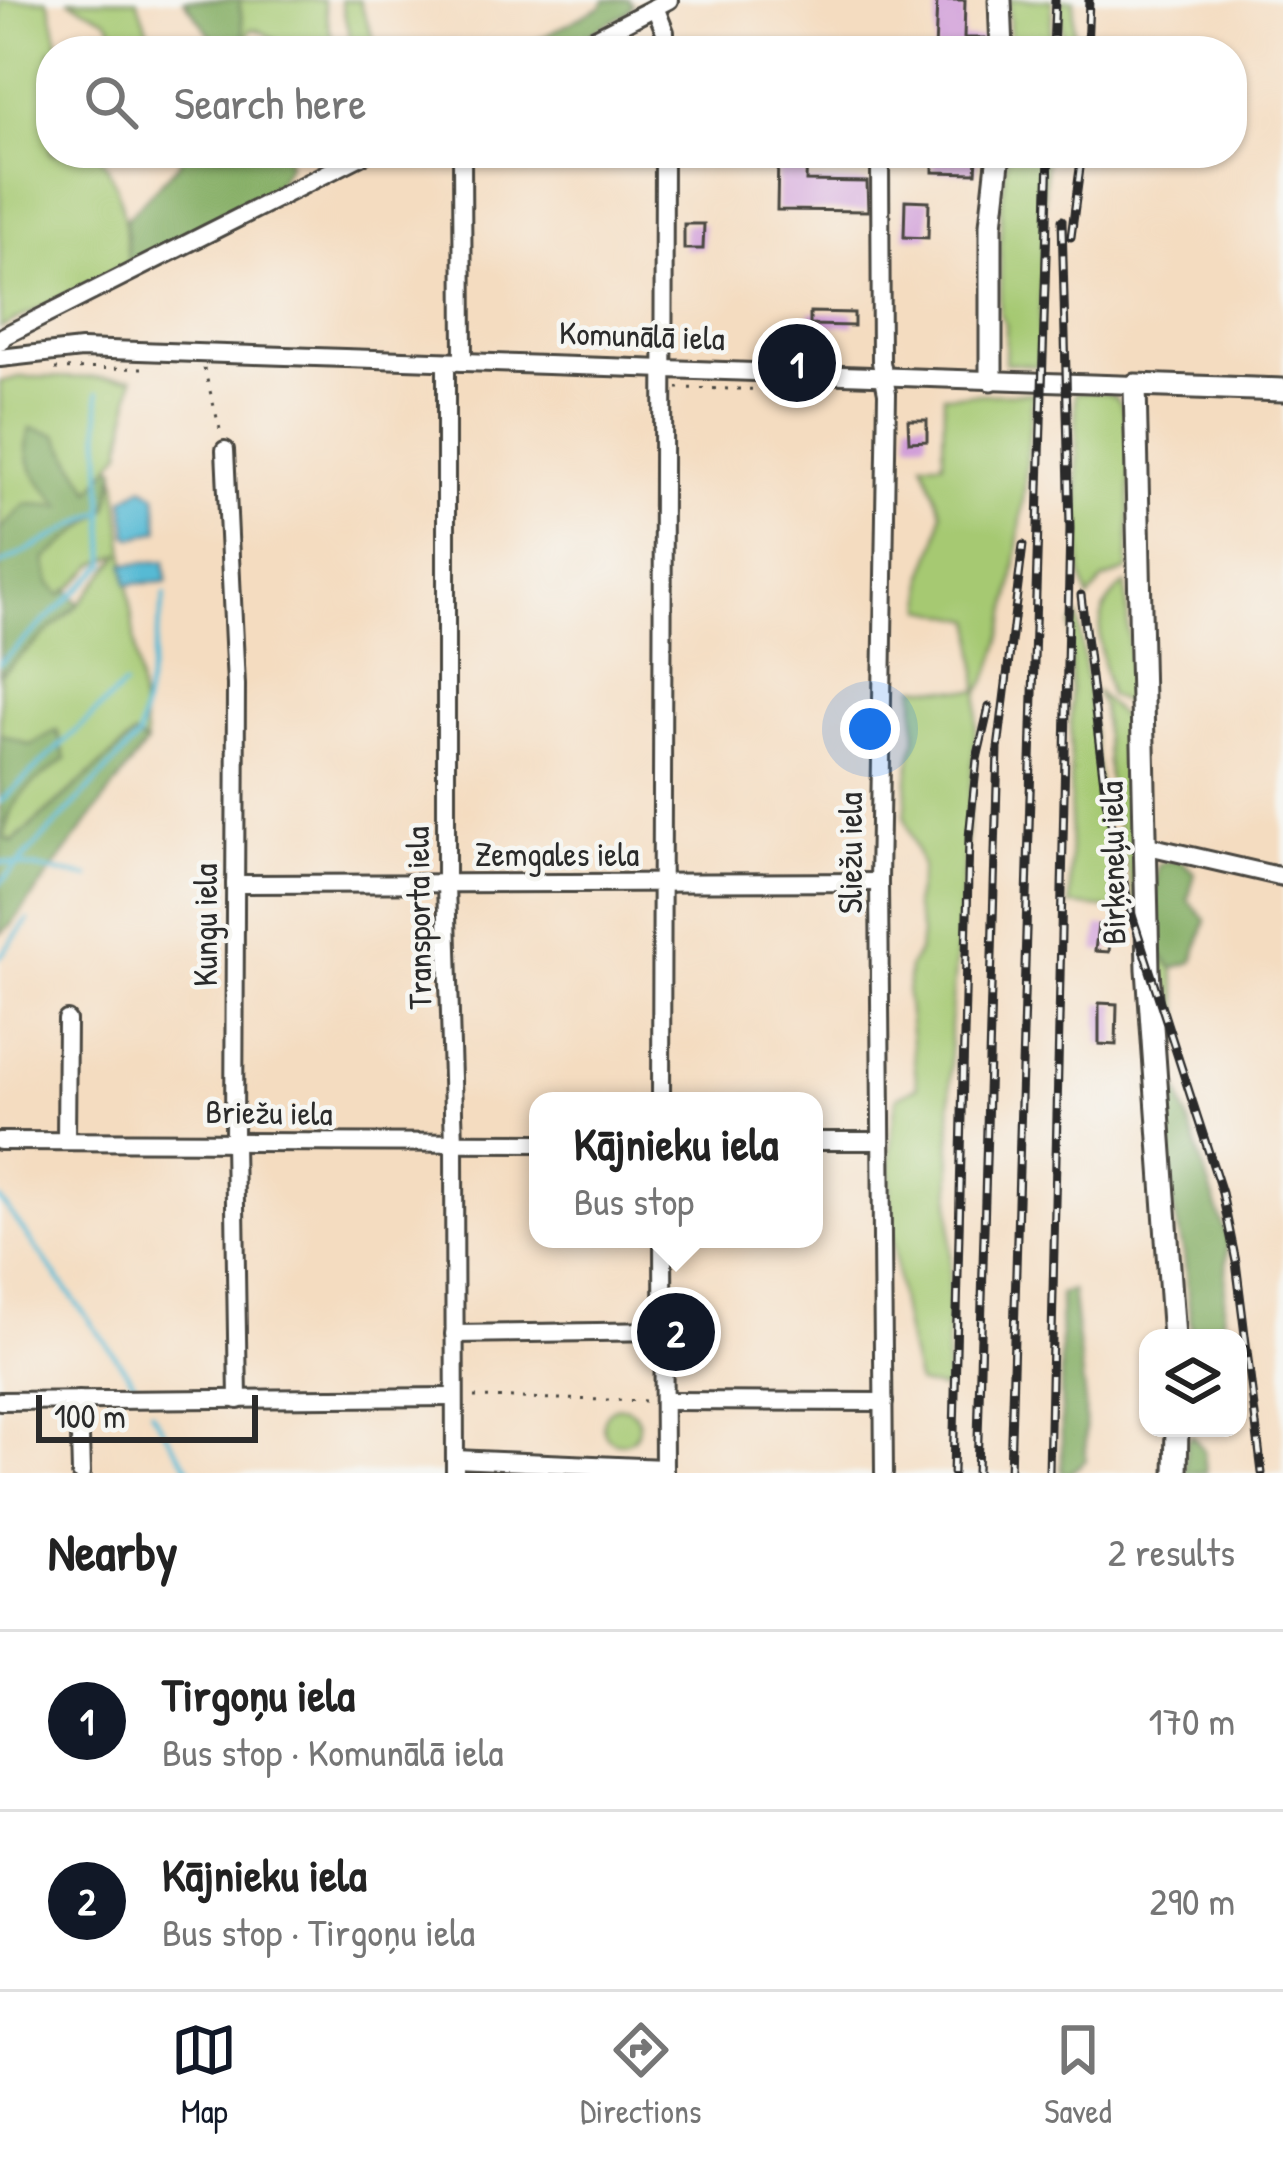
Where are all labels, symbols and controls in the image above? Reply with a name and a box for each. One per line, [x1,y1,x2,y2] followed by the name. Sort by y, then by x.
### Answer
[36,36,1247,168] search box
[78,69,144,135] icon: search
[174,72,366,133] text: Search here
[558,310,726,360] street label: Komunālā iela
[758,318,836,408] pin: 1
[840,699,900,759] your location
[1089,781,1135,945] street label: Birķeneļu iela
[828,792,872,914] street label: Sliežu iela
[394,826,443,1010] street label: Transporta iela
[475,832,639,877] street label: Zemgales iela
[183,863,228,987] street label: Kungu iela
[205,1089,333,1135] street label: Briežu iela
[529,1092,823,1248] popup
[574,1113,778,1174] text: Kājnieku iela
[574,1174,694,1227] text: Bus stop
[637,1287,715,1377] pin: 2
[1139,1329,1247,1437] map controls
[1139,1329,1247,1437] button: layers
[36,1389,258,1442] scale bar
[54,1394,126,1438] text: 100 m
[48,1517,178,1586] text: Nearby
[1108,1525,1235,1578] text: 2 results
[162,1664,355,1725] text: Tirgoņu iela
[80,1694,94,1747] text: 1
[1149,1694,1235,1747] text: 170 m
[162,1725,504,1778] text: Bus stop · Komunālā iela
[162,1844,367,1905] text: Kājnieku iela
[78,1874,96,1927] text: 2
[1149,1874,1235,1927] text: 290 m
[162,1905,475,1958] text: Bus stop · Tirgoņu iela
[171,2017,237,2133] tab: Map
[580,2017,702,2133] tab: Directions
[1044,2017,1112,2133] tab: Saved

